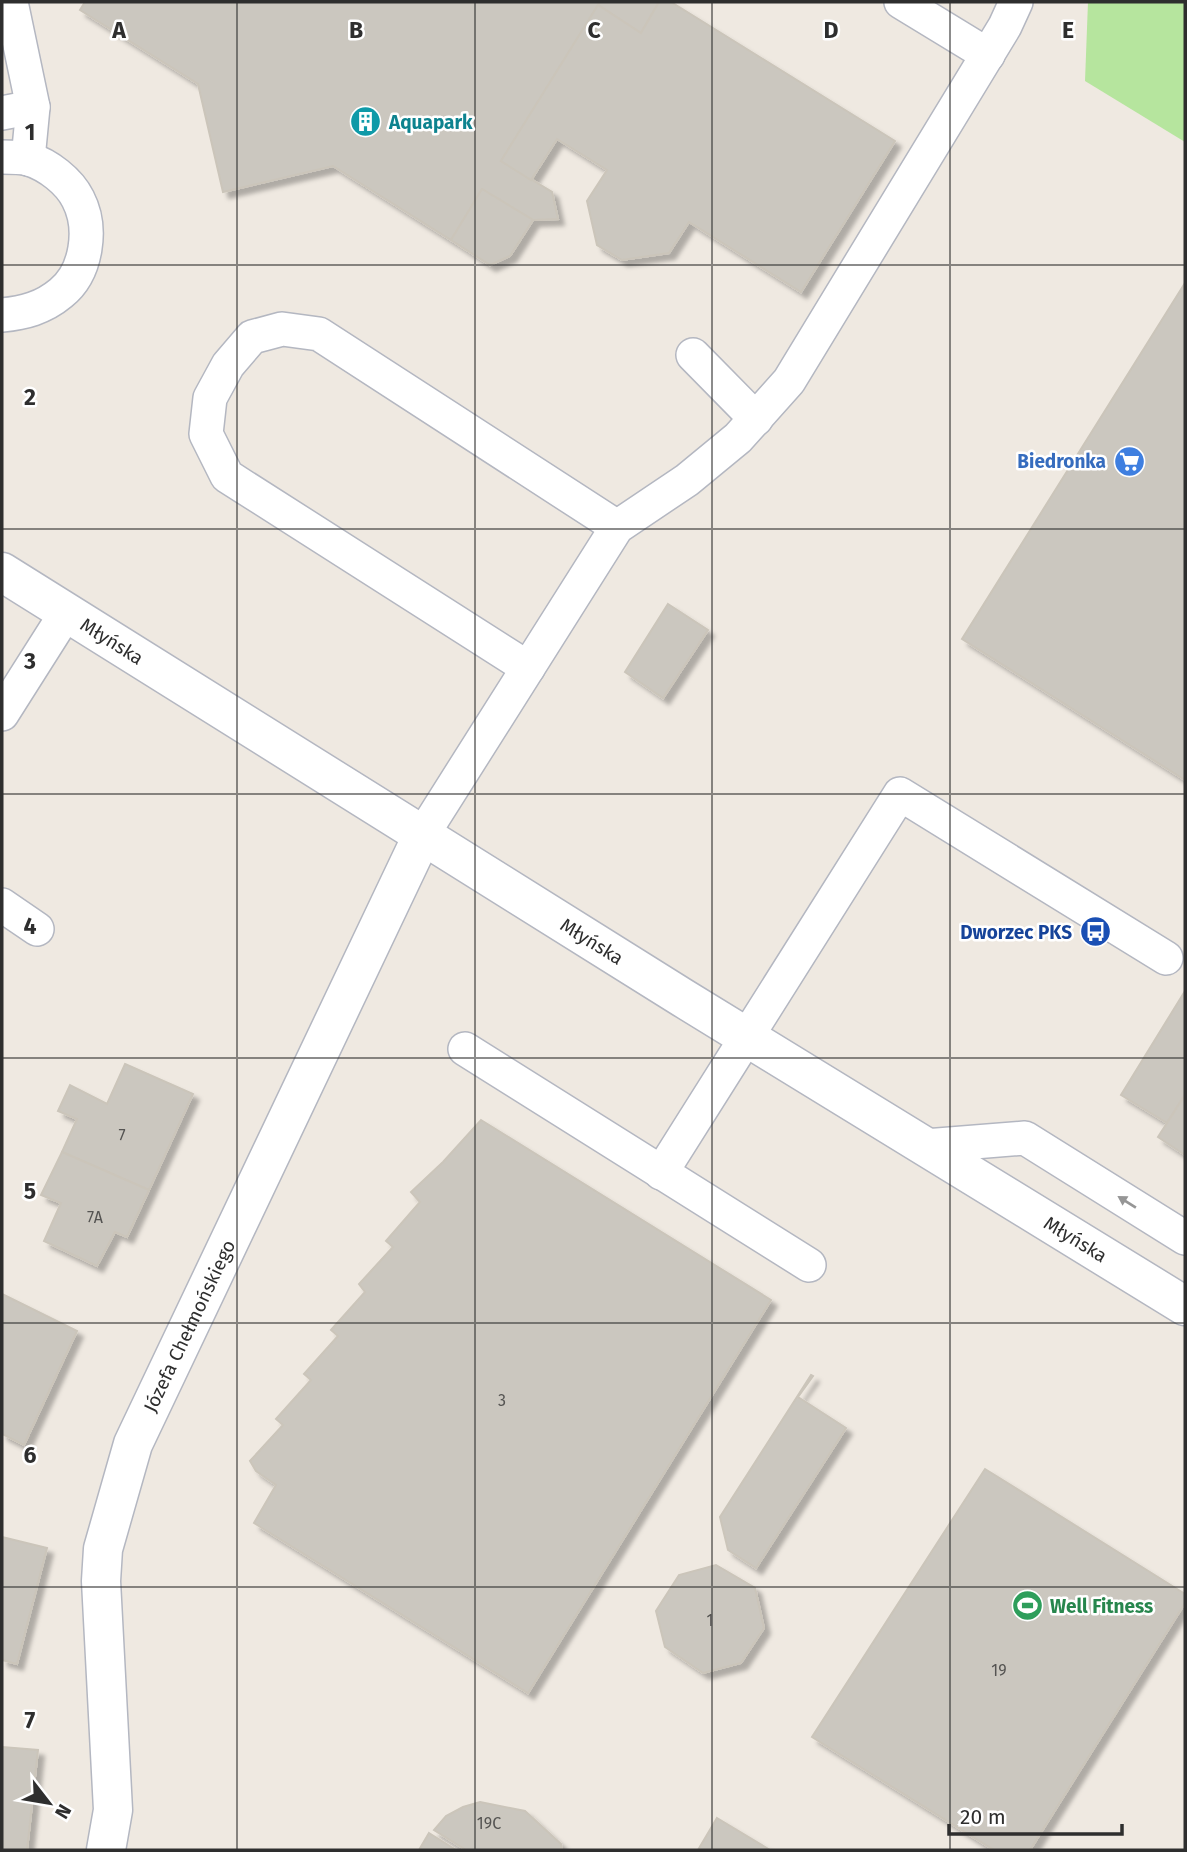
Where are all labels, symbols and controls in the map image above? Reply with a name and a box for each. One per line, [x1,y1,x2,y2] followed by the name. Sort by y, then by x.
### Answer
[111,16,126,44] text: A
[349,16,363,44] text: B
[587,16,601,44] text: C
[824,16,839,44] text: D
[1062,16,1074,44] text: E
[349,105,383,139] building icon: Aquapark
[388,111,473,134] place label: Aquapark
[25,118,35,146] text: 1
[24,383,36,411] text: 2
[1112,444,1146,478] supermarket icon: Biedronka
[1017,450,1106,473] place label: Biedronka
[76,613,148,669] street label: Młyńska
[23,647,36,675] text: 3
[24,912,37,940] text: 4
[556,913,628,969] street label: Młyńska
[1078,915,1112,949] bus stop icon: Dworzec PKS
[960,921,1072,944] place label: Dworzec PKS
[118,1126,126,1145] house number: 7
[24,1177,36,1205] text: 5
[1118,1195,1137,1208] one-way arrow
[87,1208,104,1227] house number: 7A
[1040,1211,1112,1267] street label: Młyńska
[138,1236,240,1416] street label: Józefa Chełmońskiego
[498,1391,506,1410] house number: 3
[24,1441,37,1469] text: 6
[1010,1589,1044,1623] sports icon: Well Fitness
[1050,1595,1153,1618] place label: Well Fitness
[707,1611,713,1630] house number: 1
[991,1661,1007,1680] house number: 19
[25,1706,36,1734] text: 7
[14,1768,84,1838] north arrow
[949,1792,1122,1836] scale bar
[50,1800,76,1823] text: N
[960,1804,1006,1830] text: 20 m
[477,1814,501,1833] house number: 19C

